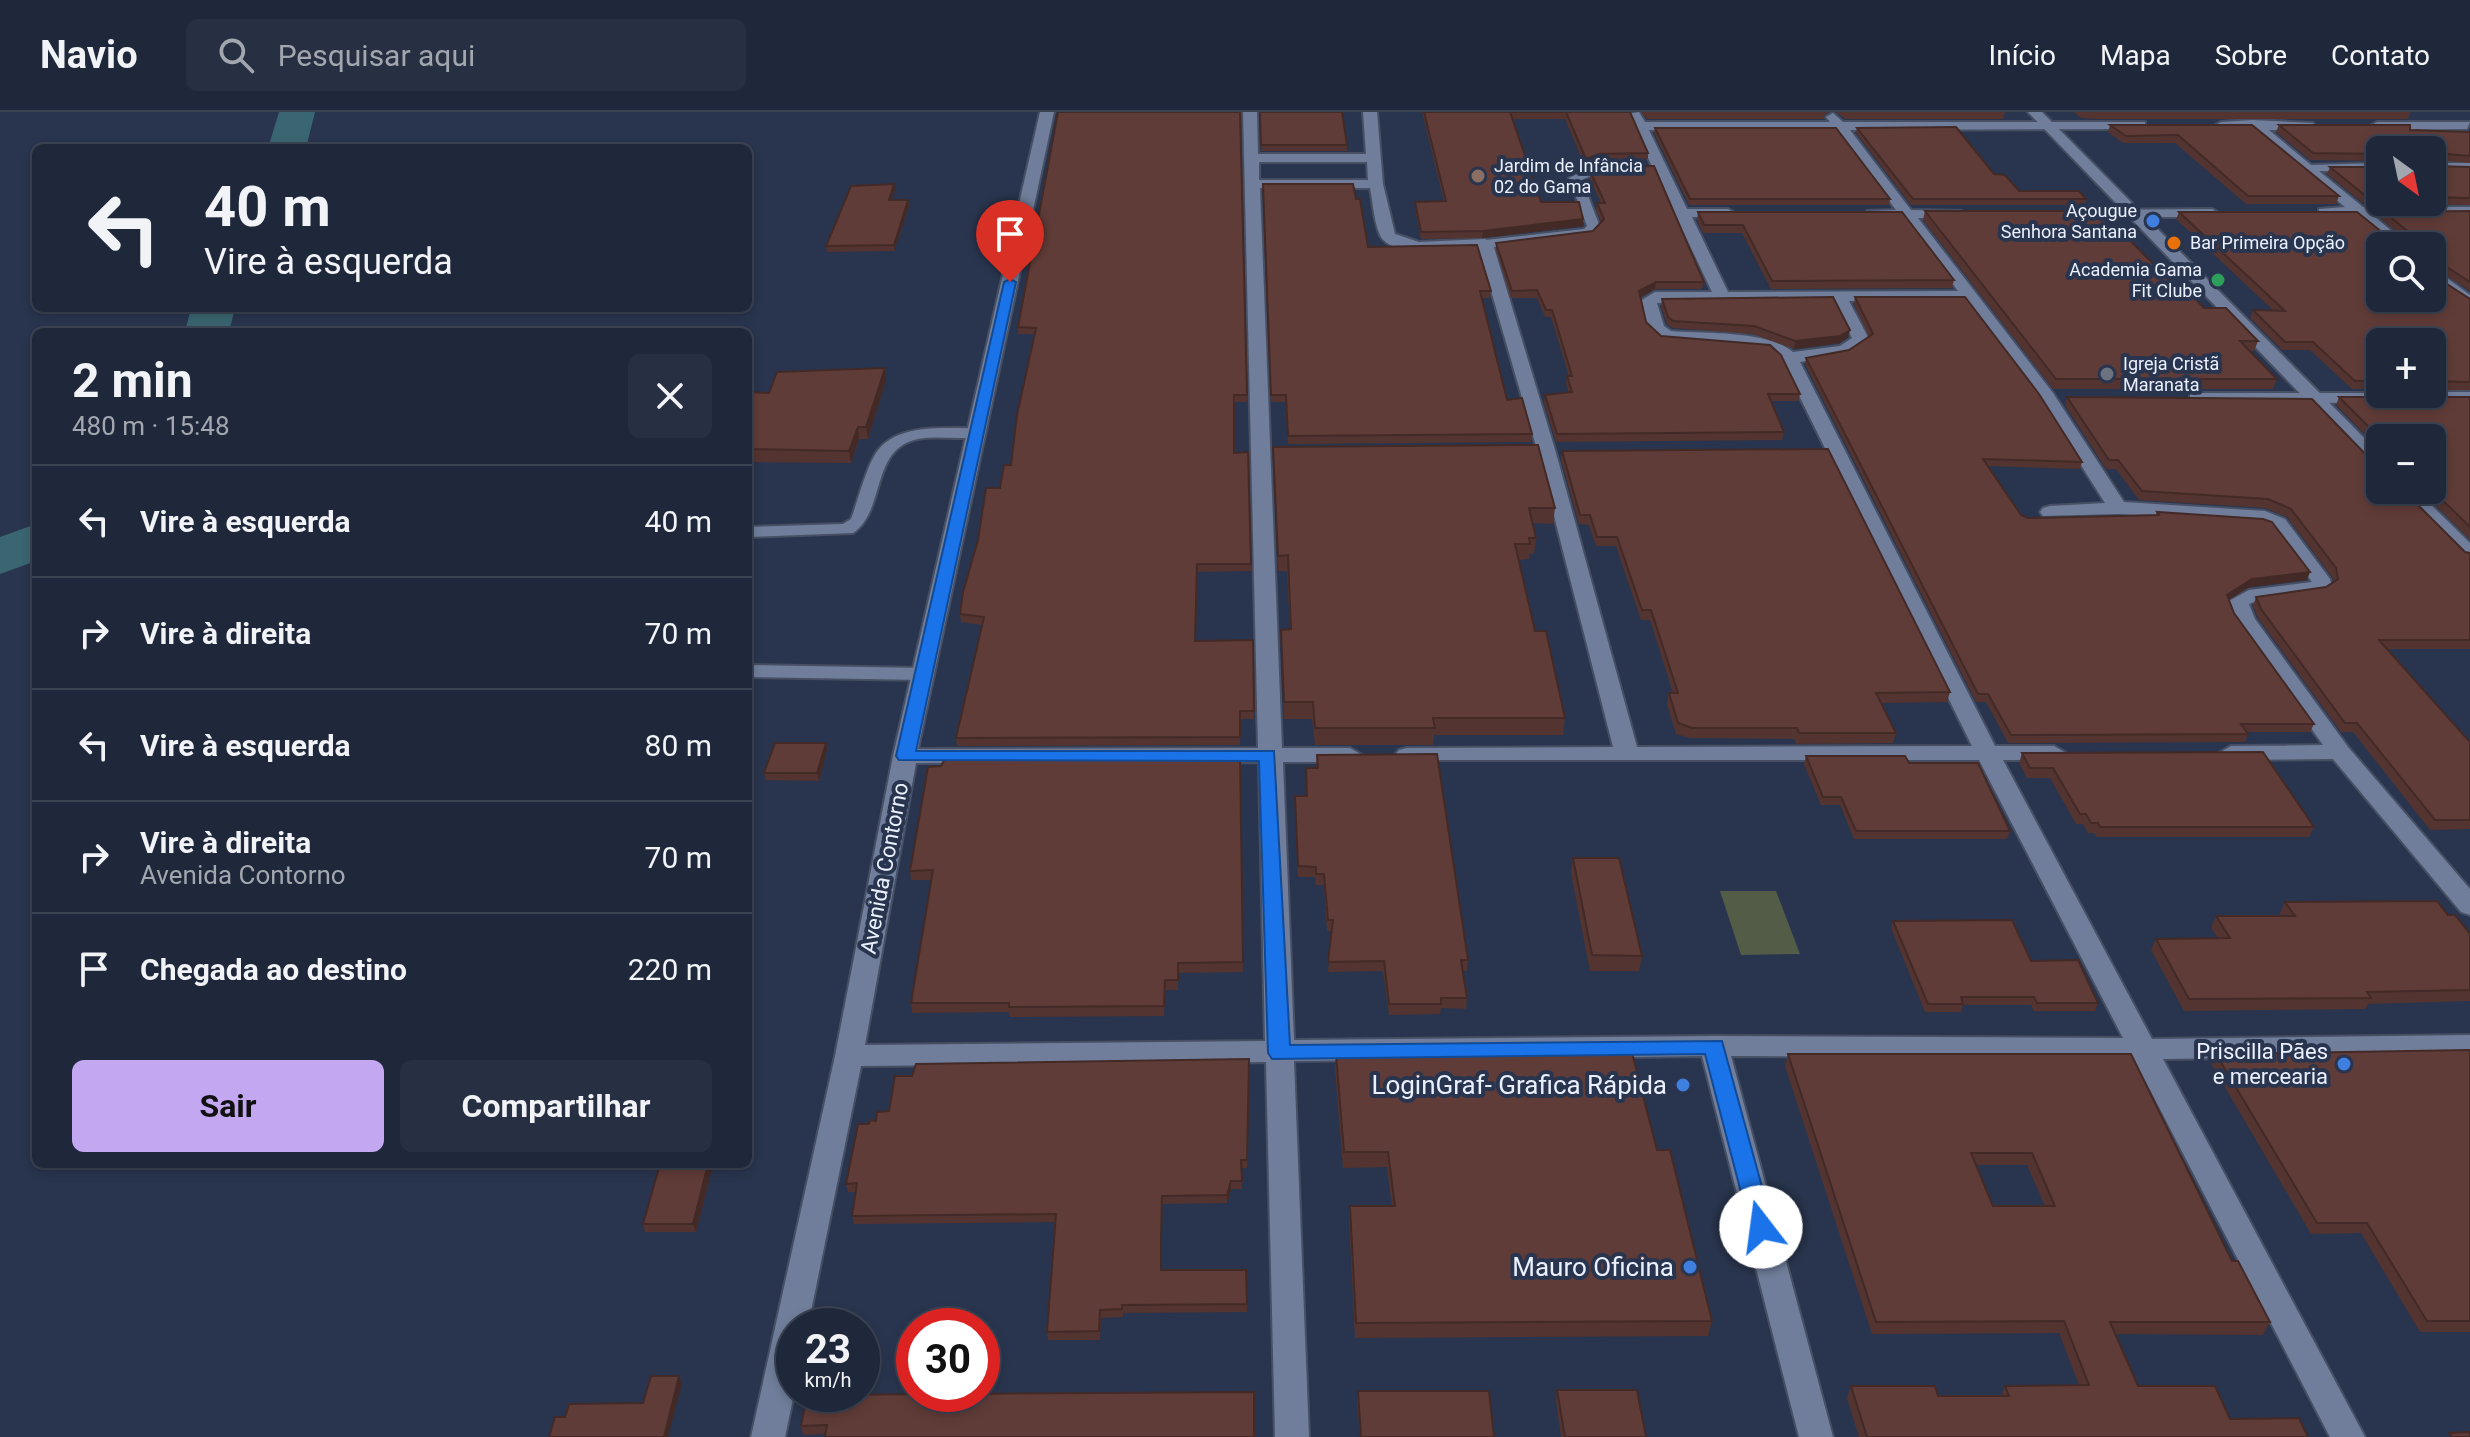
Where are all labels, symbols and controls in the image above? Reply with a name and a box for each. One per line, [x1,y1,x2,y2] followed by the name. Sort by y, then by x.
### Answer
[186,19,746,91] search box
[40,33,138,77] text: Navio
[214,33,258,77] icon: search
[278,38,475,73] text: Pesquisar aqui
[1989,39,2056,72] text: Início
[2100,39,2171,72] text: Mapa
[2215,39,2287,72] text: Sobre
[2331,39,2430,72] text: Contato
[2366,136,2446,216] north arrow
[2366,136,2446,504] map controls
[1494,155,1643,197] place label: Jardim de Infância 02 do Gama
[1469,167,1487,185] marker: Jardim de Infância 02 do Gama
[204,174,331,240] text: 40 m
[72,176,176,280] icon: left
[976,200,1044,282] pin
[2001,200,2137,242] place label: Açougue Senhora Santana
[988,212,1032,256] icon: arrive
[2144,212,2162,230] marker: Açougue Senhora Santana
[2190,232,2345,253] place label: Bar Primeira Opção
[2366,232,2446,312] button: search
[2165,234,2183,252] marker: Bar Primeira Opção
[204,241,453,283] text: Vire à esquerda
[2069,259,2202,301] place label: Academia Gama Fit Clube
[2209,271,2227,289] marker: Academia Gama Fit Clube
[2366,328,2446,408] button: +
[72,352,193,409] text: 2 min
[2123,353,2219,395] place label: Igreja Cristã Maranata
[628,354,712,438] button: close
[2098,365,2116,383] marker: Igreja Cristã Maranata
[72,411,230,441] text: 480 m · 15:48
[2366,424,2446,504] button: −
[72,499,116,543] icon: left
[140,504,351,539] text: Vire à esquerda
[645,504,712,539] text: 40 m
[72,611,116,655] icon: right
[140,616,311,651] text: Vire à direita
[645,616,712,651] text: 70 m
[72,723,116,767] icon: left
[140,728,351,763] text: Vire à esquerda
[645,728,712,763] text: 80 m
[856,780,913,956] street label: Avenida Contorno
[140,825,311,860] text: Vire à direita
[72,835,116,879] icon: right
[645,840,712,875] text: 70 m
[140,860,346,890] text: Avenida Contorno
[72,947,116,991] icon: arrive
[140,952,407,987] text: Chegada ao destino
[628,952,712,987] text: 220 m
[2196,1039,2328,1089] place label: Priscilla Pães e mercearia
[2335,1055,2353,1073] marker: Priscilla Pães e mercearia
[72,1060,384,1152] button: Sair
[400,1060,712,1152] button: Compartilhar
[1371,1070,1667,1100] place label: LoginGraf- Grafica Rápida
[1674,1076,1692,1094] marker: LoginGraf- Grafica Rápida
[1719,1185,1803,1269] position arrow
[1512,1252,1674,1282] place label: Mauro Oficina
[1681,1258,1699,1276] marker: Mauro Oficina
[896,1308,1000,1412] speed limit sign: 30
[805,1326,851,1373] text: 23
[805,1368,851,1392] text: km/h

